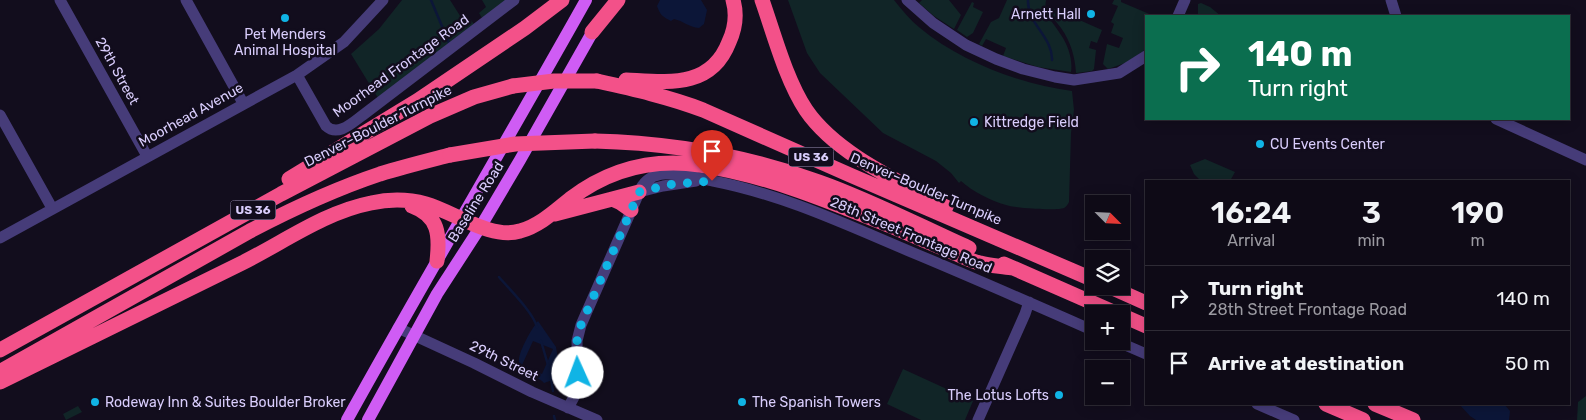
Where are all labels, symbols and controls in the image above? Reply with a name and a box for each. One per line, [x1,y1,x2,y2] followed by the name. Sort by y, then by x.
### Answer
[1011,6,1081,23] place label: Arnett Hall
[1085,8,1097,20] marker: Arnett Hall
[330,11,472,121] street label: Moorhead Frontage Road
[279,12,291,24] marker: Pet Menders Animal Hospital
[234,26,336,59] place label: Pet Menders Animal Hospital
[1248,33,1353,75] text: 140 m
[92,34,143,108] street label: 29th Street
[1165,35,1230,100] icon: right
[1248,75,1348,102] text: Turn right
[136,79,246,151] street label: Moorhead Avenue
[302,81,455,171] street label: Denver–Boulder Turnpike
[984,114,1079,131] place label: Kittredge Field
[968,116,980,128] marker: Kittredge Field
[691,130,733,181] pin
[1270,136,1385,153] place label: CU Events Center
[698,137,726,165] icon: arrive
[1254,138,1266,150] marker: CU Events Center
[788,148,834,166] road number: US 36
[848,149,1004,229] street label: Denver–Boulder Turnpike
[444,159,508,245] street label: Baseline Road
[828,193,994,277] street label: 28th Street Frontage Road
[1085,195,1130,240] north arrow
[1085,195,1130,405] map controls
[1211,195,1292,231] text: 16:24
[1362,195,1381,231] text: 3
[1451,195,1504,231] text: 190
[230,200,276,220] road number: US 36
[1227,231,1275,250] text: Arrival
[1357,231,1385,250] text: min
[1470,231,1485,250] text: m
[1085,250,1130,295] button: layers
[1208,277,1303,300] text: Turn right
[1165,284,1193,312] icon: right
[1496,287,1550,310] text: 140 m
[1208,300,1407,319] text: 28th Street Frontage Road
[1085,305,1130,350] button: +
[467,337,542,385] street label: 29th Street
[551,346,603,398] position arrow
[1165,349,1193,377] icon: arrive
[1208,352,1404,375] text: Arrive at destination
[1505,352,1550,375] text: 50 m
[1085,360,1130,405] button: −
[948,387,1049,404] place label: The Lotus Lofts
[1053,389,1065,401] marker: The Lotus Lofts
[105,394,346,411] place label: Rodeway Inn & Suites Boulder Broker
[752,394,881,411] place label: The Spanish Towers
[89,396,101,408] marker: Rodeway Inn & Suites Boulder Broker
[736,396,748,408] marker: The Spanish Towers

